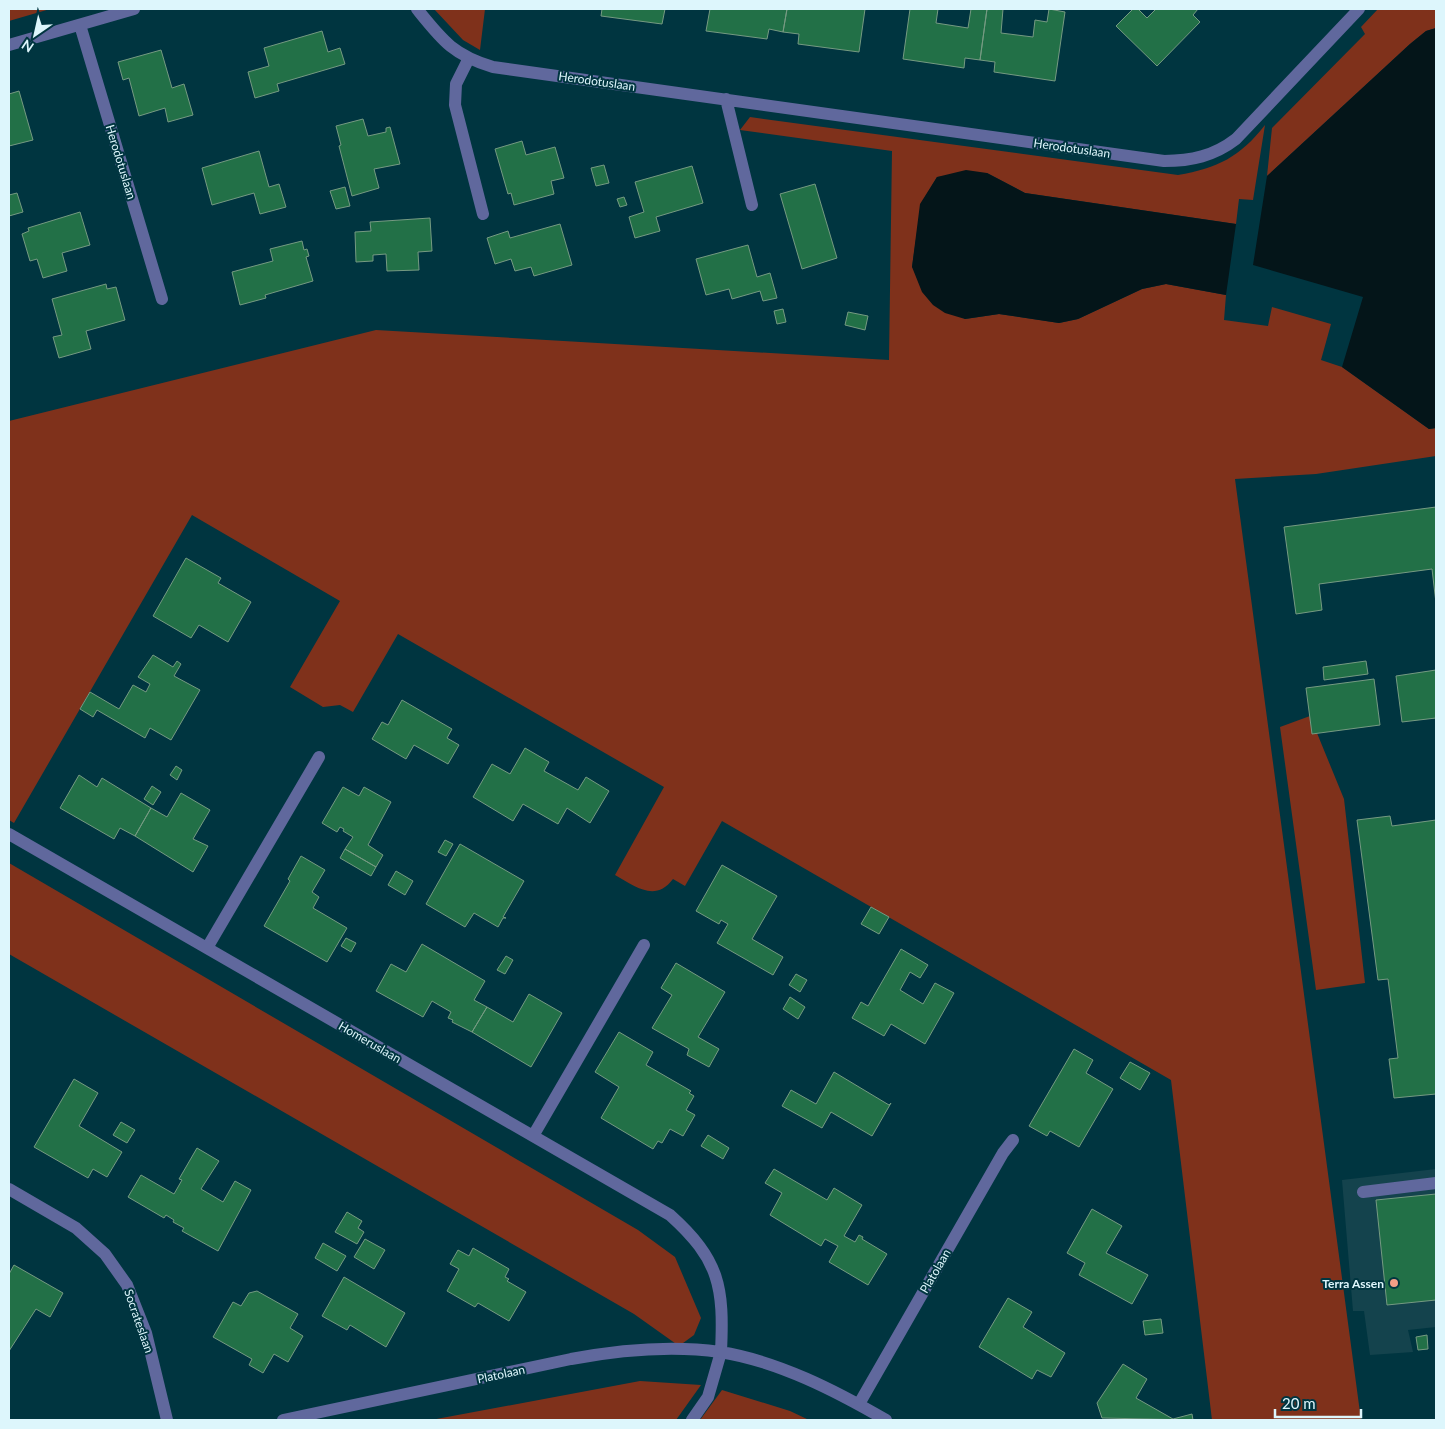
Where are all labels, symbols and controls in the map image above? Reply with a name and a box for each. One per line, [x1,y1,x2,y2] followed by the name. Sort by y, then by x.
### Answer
[10,10,60,60] north arrow
[18,36,37,56] text: N
[558,68,636,94] street label: Herodotuslaan
[103,123,139,201] street label: Herodotuslaan
[1033,135,1111,161] street label: Herodotuslaan
[336,1018,404,1066] street label: Homeruslaan
[916,1246,954,1296] street label: Platolaan
[1322,1276,1384,1291] place label: Terra Assen
[1388,1277,1400,1289] marker: Terra Assen
[121,1287,157,1355] street label: Socrateslaan
[476,1362,526,1386] street label: Platolaan
[1275,1386,1361,1418] scale bar
[1282,1394,1316,1412] text: 20 m

